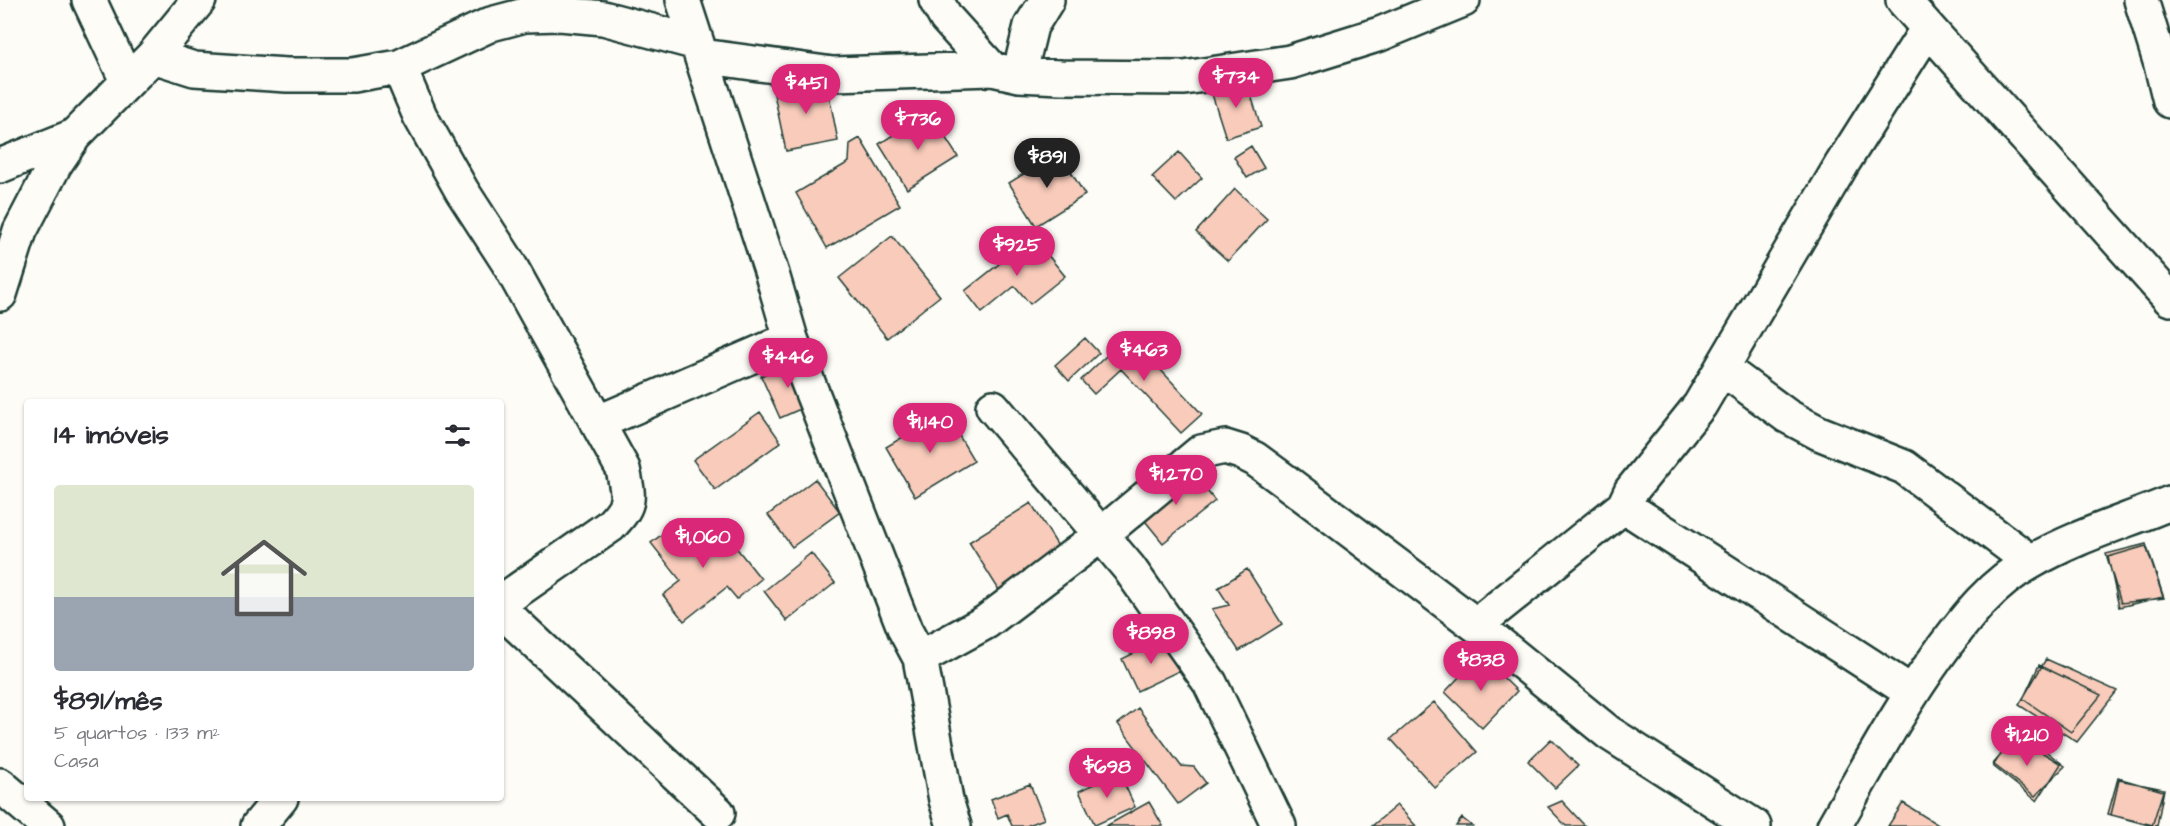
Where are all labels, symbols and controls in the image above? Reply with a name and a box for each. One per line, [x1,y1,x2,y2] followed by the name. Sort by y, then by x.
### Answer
[1200,58,1272,109] pin: $734
[1212,63,1260,91] text: $734
[770,64,842,115] pin: $451
[785,69,827,97] text: $451
[882,100,954,151] pin: $736
[895,105,941,133] text: $736
[1011,138,1083,189] pin: $891
[1028,143,1066,171] text: $891
[981,226,1053,277] pin: $925
[993,231,1041,259] text: $925
[1108,331,1180,382] pin: $463
[1120,336,1168,364] text: $463
[752,338,824,389] pin: $446
[763,343,813,371] text: $446
[881,403,979,454] pin: $1,140
[907,408,953,436] text: $1,140
[54,417,169,453] text: 14 imóveis
[441,419,474,452] icon: filters
[1127,455,1225,506] pin: $1,270
[1149,460,1203,488] text: $1,270
[654,518,752,569] pin: $1,060
[675,523,731,551] text: $1,060
[210,524,318,632] icon: home
[1115,614,1187,665] pin: $898
[1127,619,1175,647] text: $898
[1445,641,1517,692] pin: $838
[1457,646,1505,674] text: $838
[54,683,163,719] text: $891/mês
[1978,716,2076,767] pin: $1,210
[54,719,220,747] text: 5 quartos · 133 m²
[2005,721,2049,749] text: $1,210
[54,747,99,775] text: Casa
[1071,748,1143,799] pin: $698
[1083,753,1131,781] text: $698

